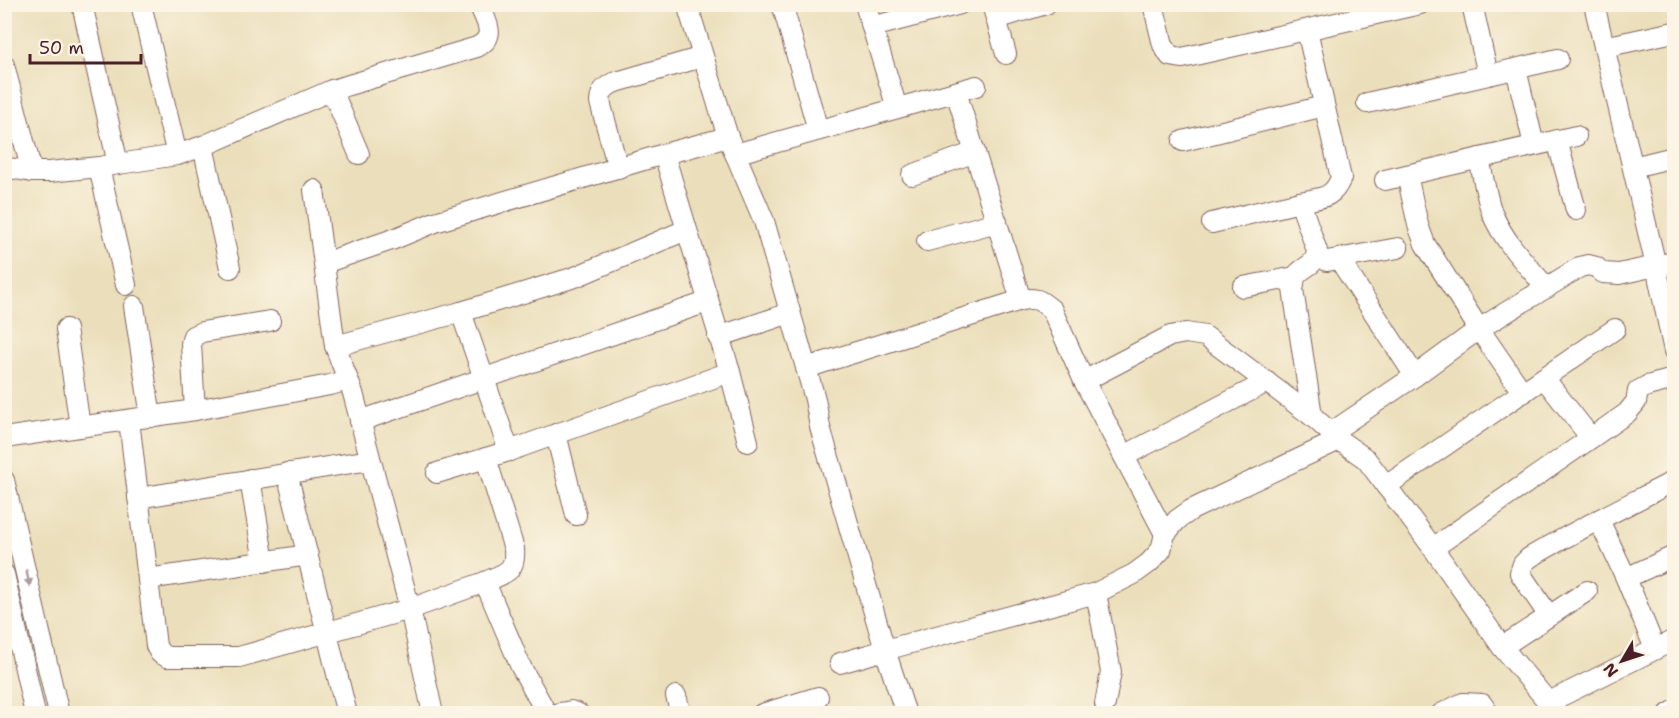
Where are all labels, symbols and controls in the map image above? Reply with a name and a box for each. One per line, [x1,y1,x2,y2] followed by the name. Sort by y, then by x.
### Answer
[30,27,141,65] scale bar
[39,36,84,60] text: 50 m
[23,569,33,587] one-way arrow
[1592,631,1652,691] north arrow
[1599,659,1623,682] text: N

